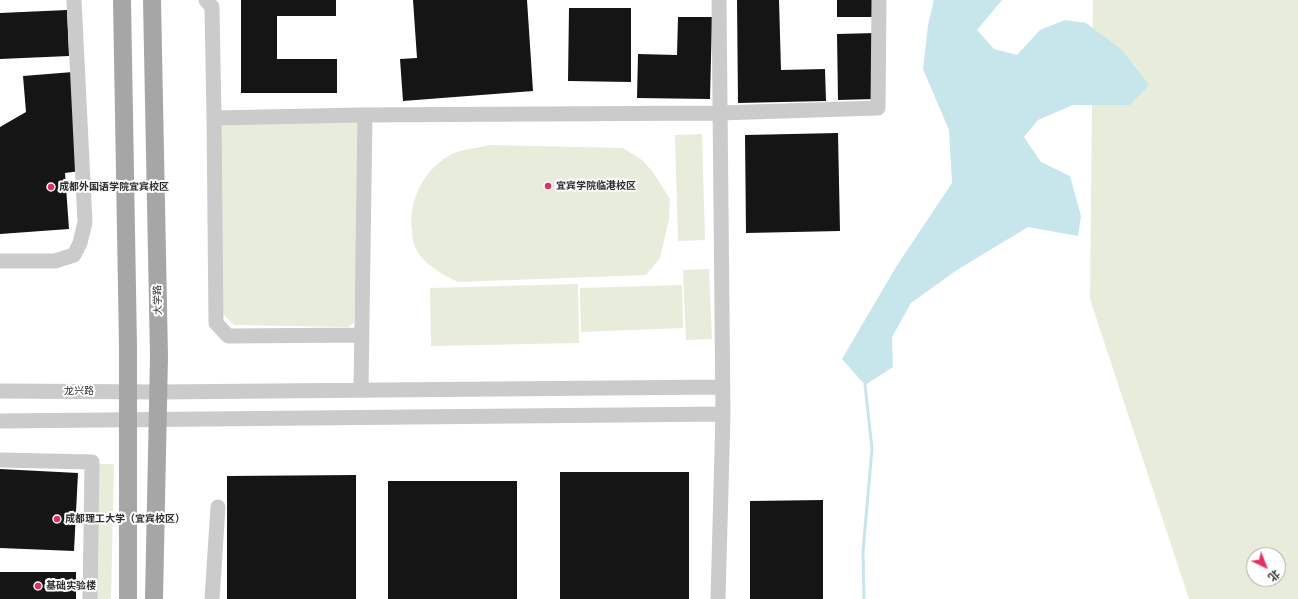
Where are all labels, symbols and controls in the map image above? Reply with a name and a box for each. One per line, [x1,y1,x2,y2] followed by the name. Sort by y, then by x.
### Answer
[556,180,636,192] place label: 宜宾学院临港校区
[59,181,169,193] place label: 成都外国语学院宜宾校区
[543,181,553,191] marker: 宜宾学院临港校区
[46,182,56,192] marker: 成都外国语学院宜宾校区
[152,285,164,315] street label: 大学路
[64,385,94,397] street label: 龙兴路
[65,513,185,525] place label: 成都理工大学（宜宾校区）
[52,514,62,524] marker: 成都理工大学（宜宾校区）
[1246,547,1286,587] north arrow
[1265,567,1282,584] text: 北
[46,580,96,592] place label: 基础实验楼
[33,581,43,591] marker: 基础实验楼

